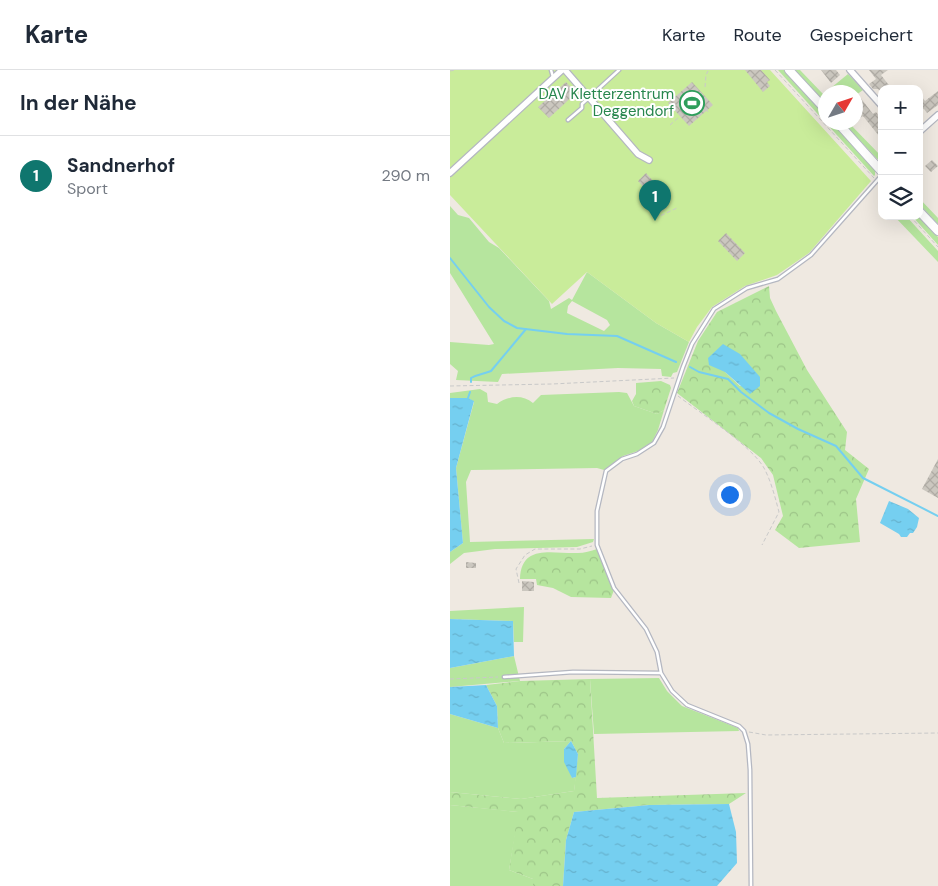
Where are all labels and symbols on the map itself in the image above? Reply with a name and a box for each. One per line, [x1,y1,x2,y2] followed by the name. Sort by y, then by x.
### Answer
[539,84,674,121] place label: DAV Kletterzentrum Deggendorf
[818,85,863,130] north arrow
[679,90,705,116] sports icon: DAV Kletterzentrum Deggendorf
[639,180,671,221] pin: 1
[717,482,743,508] your location

